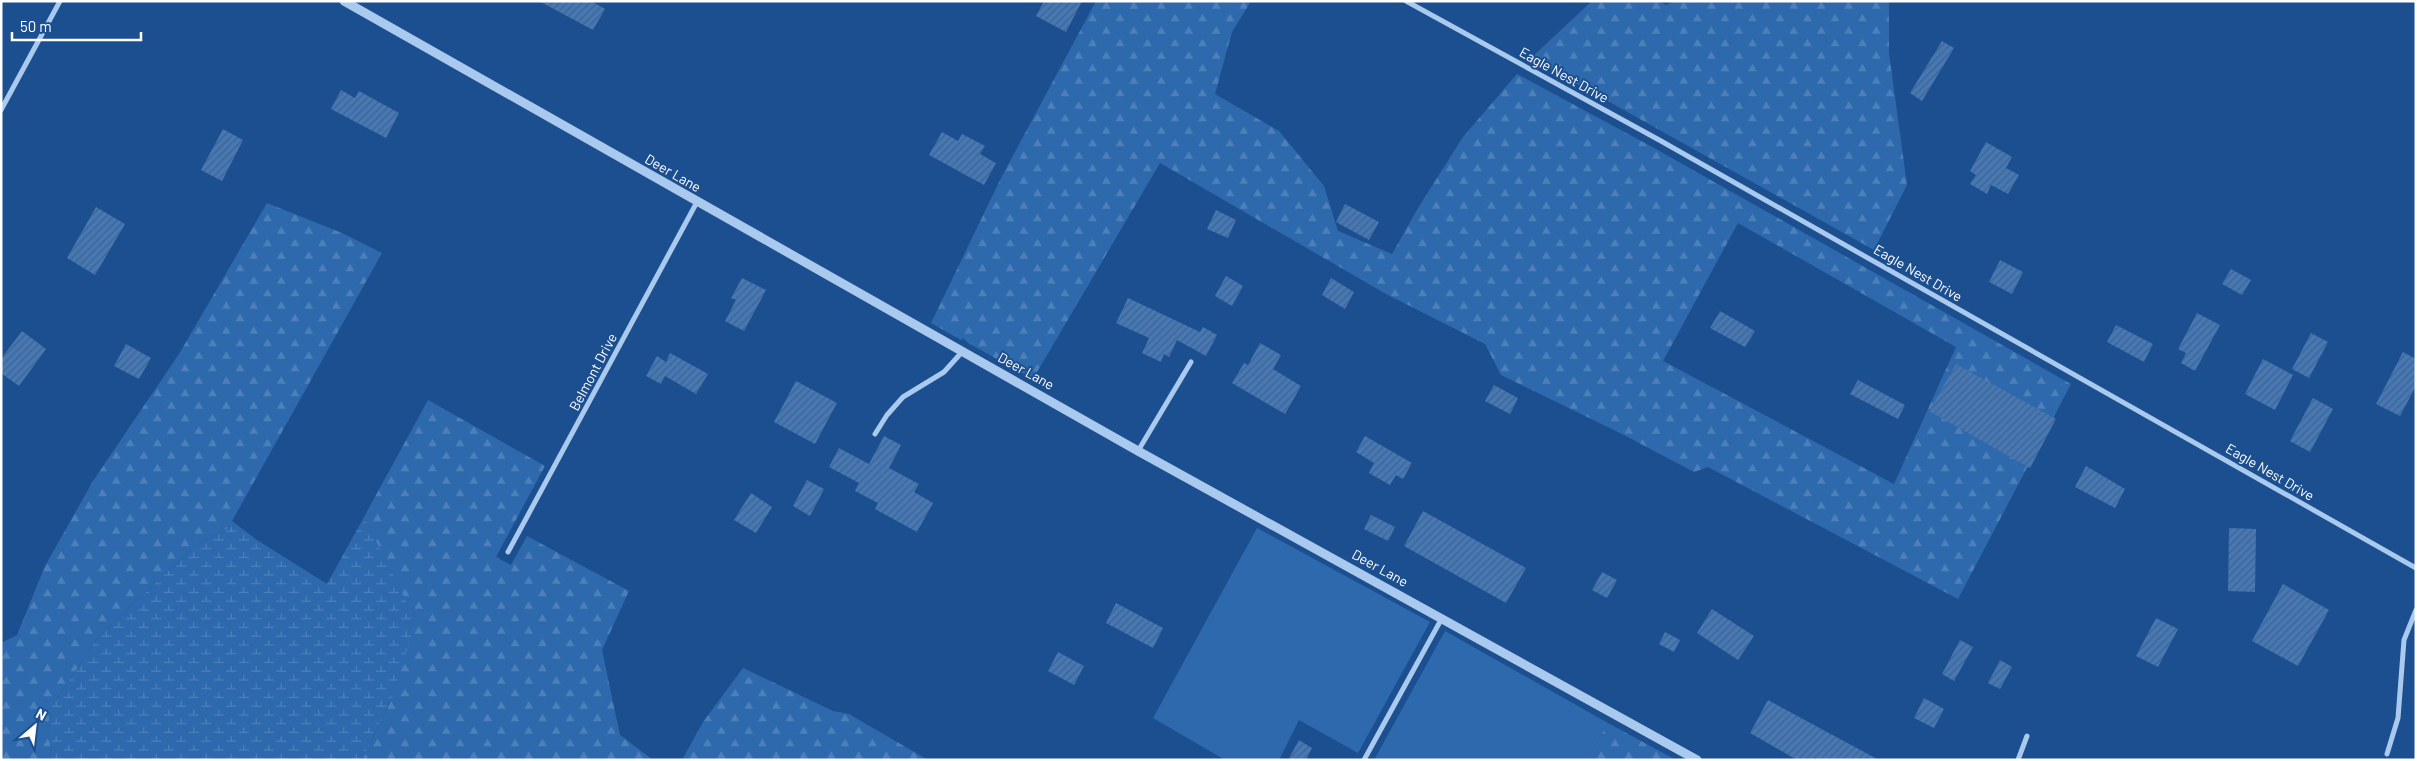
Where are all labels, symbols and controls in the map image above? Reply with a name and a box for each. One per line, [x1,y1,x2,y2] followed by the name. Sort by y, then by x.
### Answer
[12,10,141,42] scale bar
[20,17,52,35] text: 50 m
[1517,43,1612,106] street label: Eagle Nest Drive
[642,150,704,195] street label: Deer Lane
[1871,240,1965,305] street label: Eagle Nest Drive
[565,330,620,413] street label: Belmont Drive
[995,348,1057,393] street label: Deer Lane
[2223,439,2317,504] street label: Eagle Nest Drive
[1349,545,1411,590] street label: Deer Lane
[10,701,60,751] north arrow
[33,704,49,724] text: N

